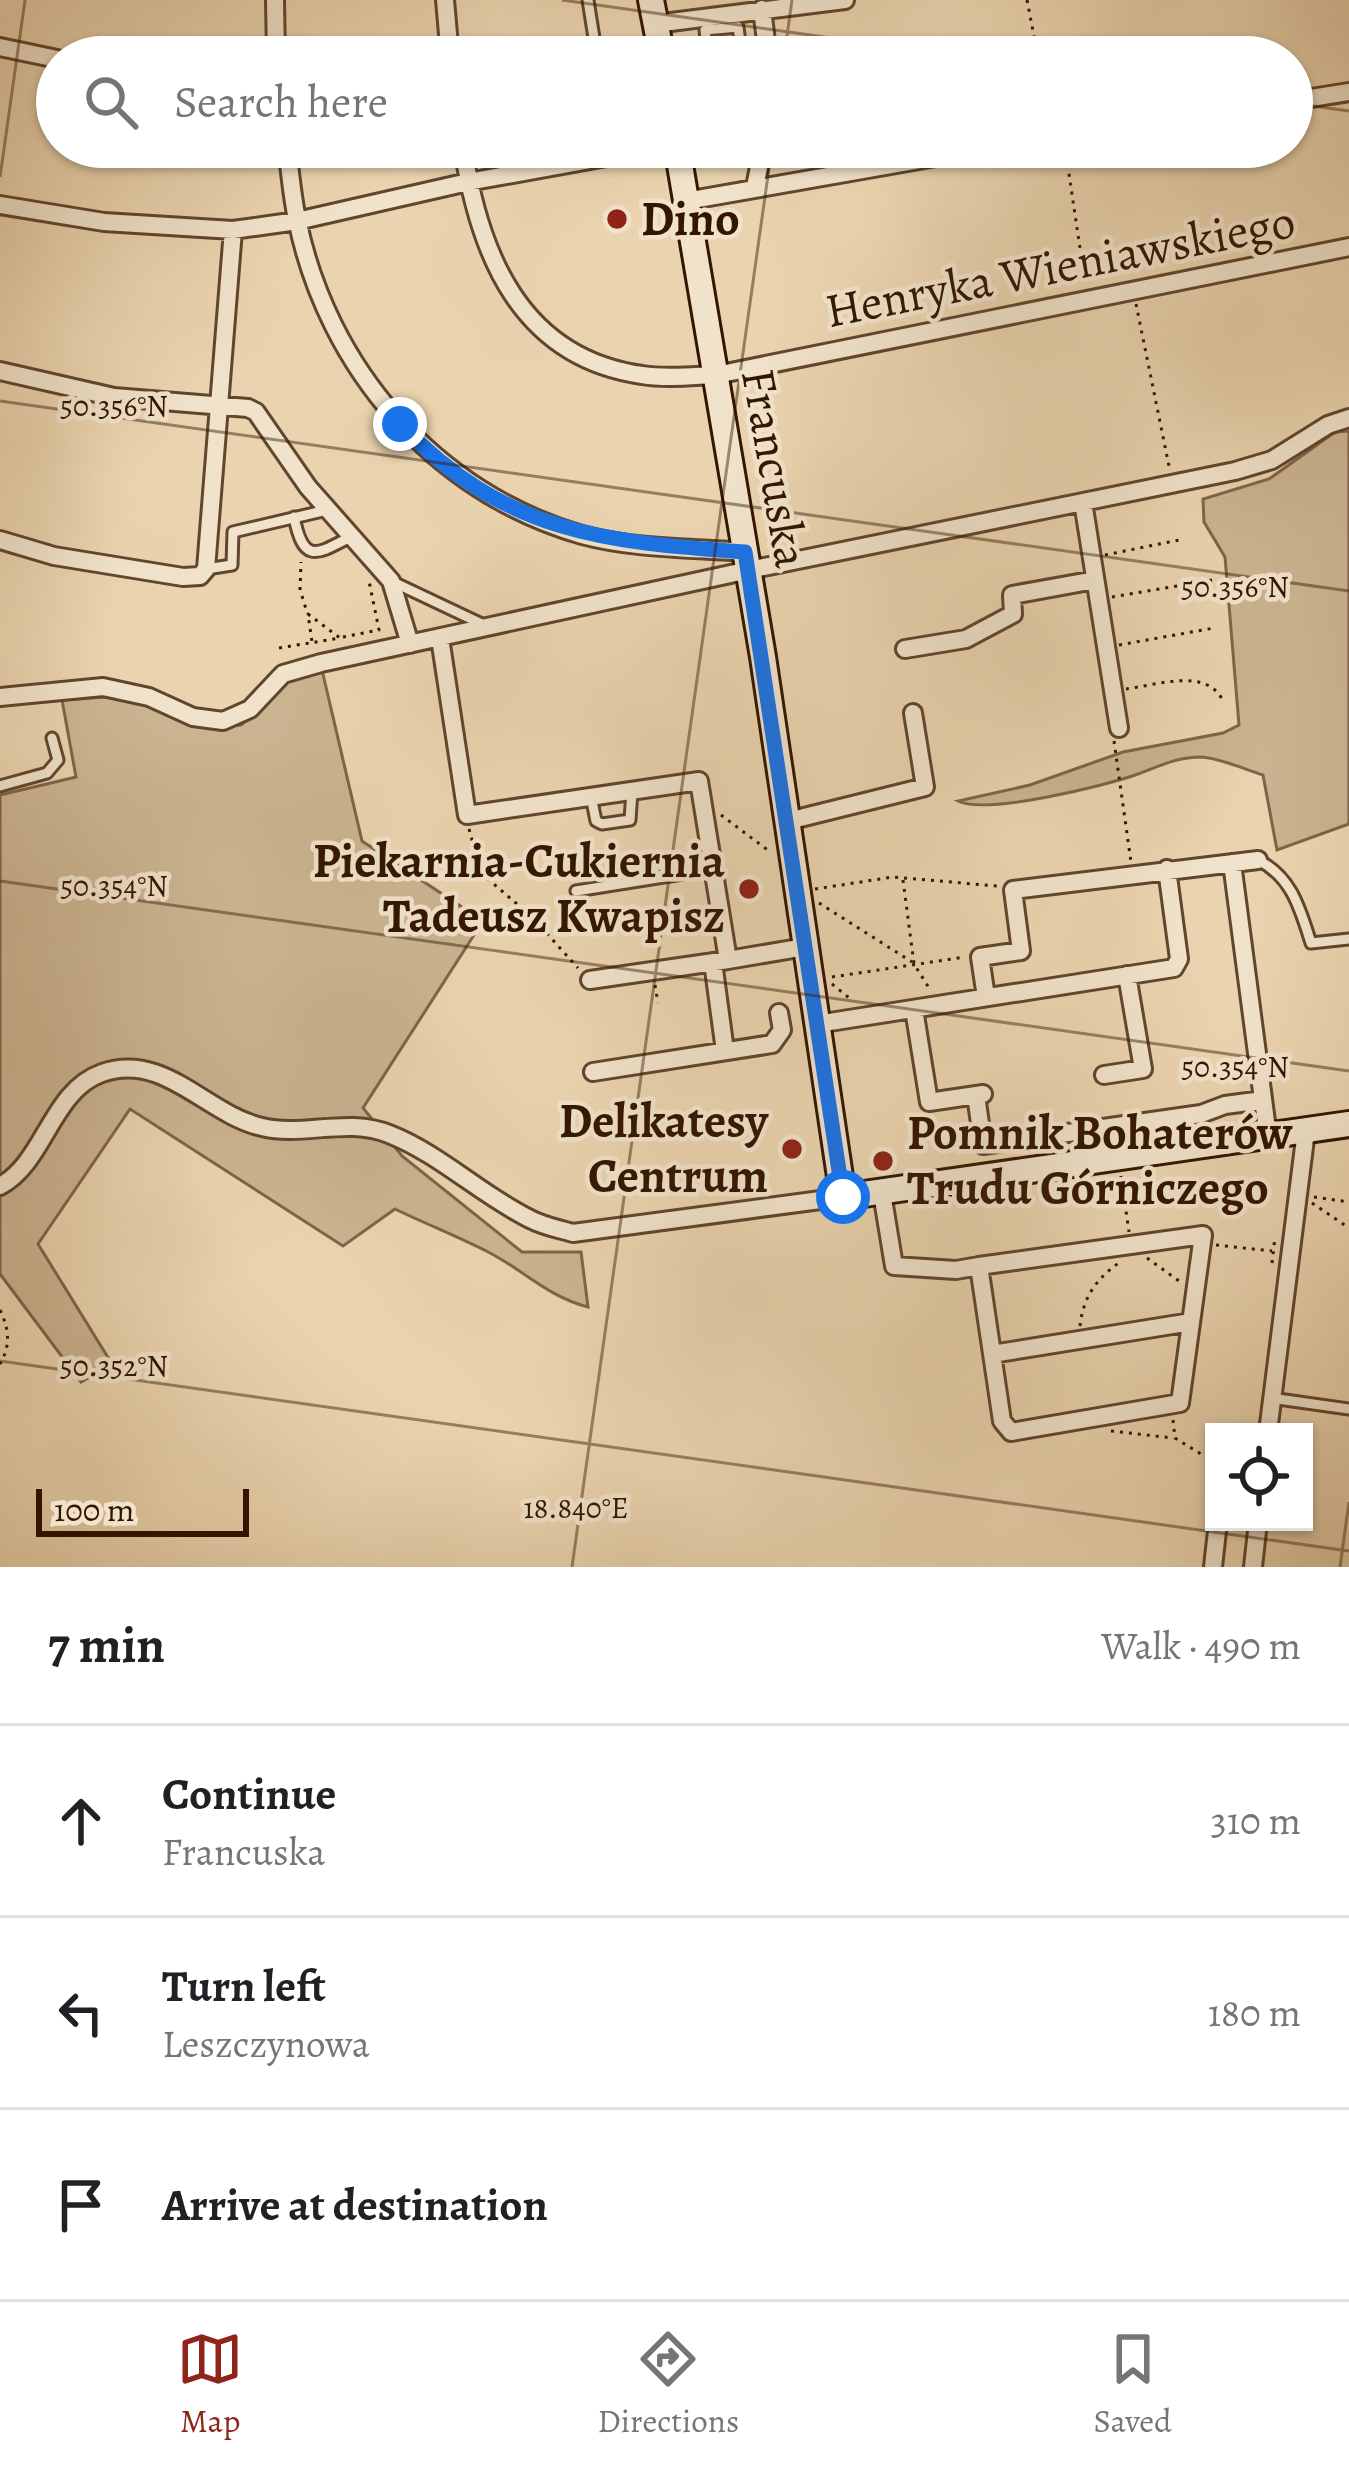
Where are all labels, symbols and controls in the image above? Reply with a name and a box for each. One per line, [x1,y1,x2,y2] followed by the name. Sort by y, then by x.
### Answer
[36,36,1313,168] search box
[78,69,144,135] icon: search
[174,71,388,133] text: Search here
[641,186,740,252] place label: Dino
[820,188,1300,344] street label: Henryka Wieniawskiego
[604,206,630,232] marker: Dino
[725,363,825,573] street label: Francuska
[60,386,168,426] text: 50.356°N
[373,397,427,451] route end
[1181,567,1289,607] text: 50.356°N
[313,828,725,949] place label: Piekarnia-Cukiernia Tadeusz Kwapisz
[60,866,168,906] text: 50.354°N
[736,876,762,902] marker: Piekarnia-Cukiernia Tadeusz Kwapisz
[1181,1047,1289,1087] text: 50.354°N
[559,1088,769,1209] place label: Delikatesy Centrum
[907,1100,1293,1221] place label: Pomnik Bohaterów Trudu Górniczego
[779,1136,805,1162] marker: Delikatesy Centrum
[870,1148,896,1174] marker: Pomnik Bohaterów Trudu Górniczego
[816,1170,870,1224] route start
[60,1346,168,1386] text: 50.352°N
[1205,1423,1313,1531] map controls
[1205,1423,1313,1531] button: locate
[36,1483,249,1536] scale bar
[54,1487,134,1532] text: 100 m
[524,1488,628,1528] text: 18.840°E
[48,1610,165,1680] text: 7 min
[1101,1619,1301,1672] text: Walk · 490 m
[162,1763,336,1825] text: Continue
[48,1788,114,1854] icon: ahead
[1210,1794,1301,1847] text: 310 m
[162,1825,325,1878] text: Francuska
[162,1955,326,2017] text: Turn left
[48,1980,114,2046] icon: left
[1208,1986,1301,2039] text: 180 m
[162,2017,370,2070] text: Leszczynowa
[48,2172,114,2238] icon: arrive
[162,2174,548,2236] text: Arrive at destination
[177,2326,243,2443] tab: Map
[598,2326,739,2443] tab: Directions
[1094,2326,1172,2443] tab: Saved

